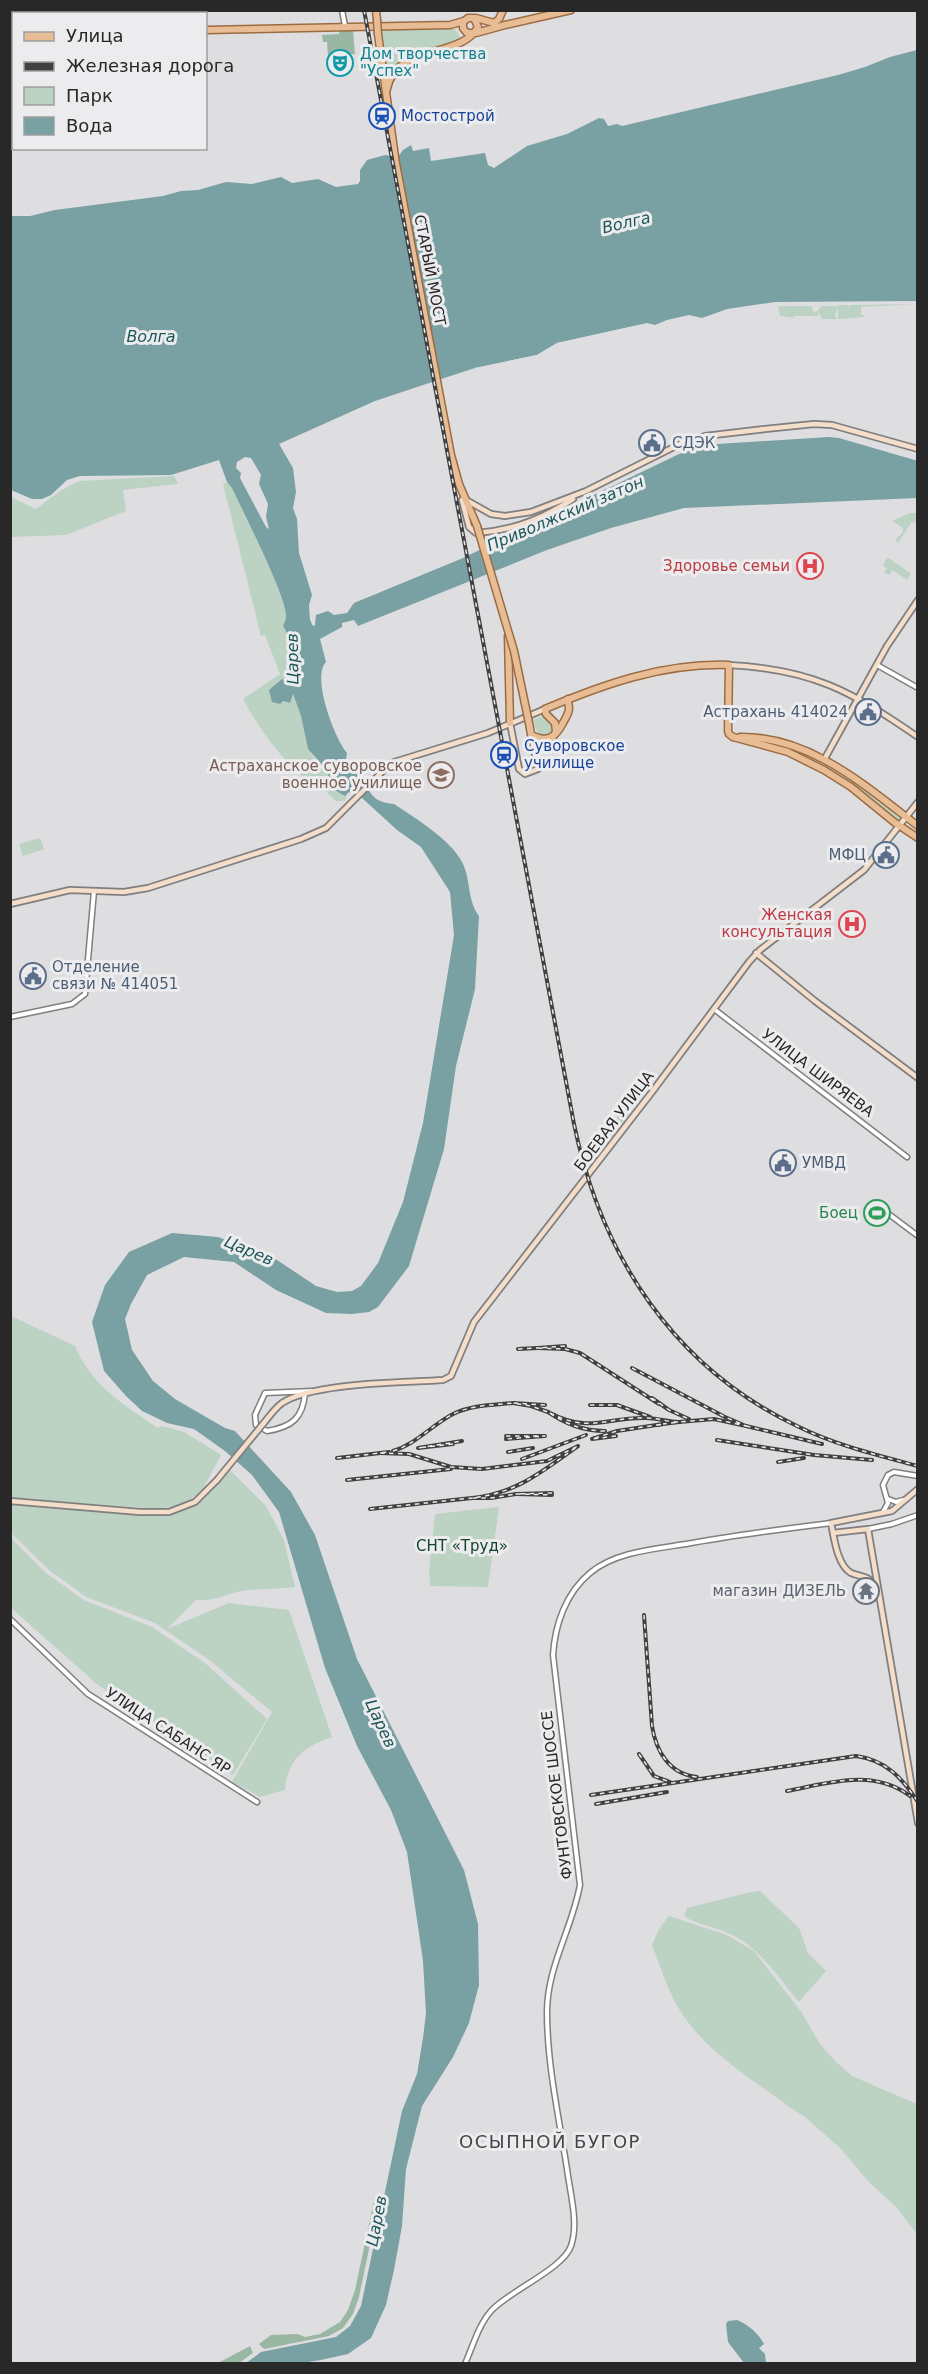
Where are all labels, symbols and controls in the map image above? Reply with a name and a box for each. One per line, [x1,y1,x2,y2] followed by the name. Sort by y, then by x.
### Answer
[12,12,207,150] legend
[66,25,123,46] text: Улица
[360,45,486,80] place label: Дом творчества "Успех"
[325,48,355,78] theatre icon: Дом творчества "Успех"
[66,55,234,76] text: Железная дорога
[66,85,113,106] text: Парк
[367,101,397,131] station icon: Мостострой
[401,107,495,125] place label: Мостострой
[66,115,113,136] text: Вода
[600,208,652,237] water label: Волга
[410,213,451,328] street label: СТАРЫЙ МОСТ
[126,327,176,346] water label: Волга
[637,428,667,458] public building icon: СДЭК
[672,434,716,452] place label: СДЭК
[484,472,647,555] water label: Приволжский затон
[795,551,825,581] hospital icon: Здоровье семьи
[663,557,790,575] place label: Здоровье семьи
[283,633,302,685] water label: Царев
[853,697,883,727] public building icon: Астрахань 414024
[703,703,848,721] place label: Астрахань 414024
[524,737,625,772] place label: Суворовское училище
[489,740,519,770] station icon: Суворовское училище
[209,757,422,792] place label: Астраханское суворовское военное училище
[426,760,456,790] school or university icon: Астраханское суворовское военное училище
[871,840,901,870] public building icon: МФЦ
[829,846,866,864] place label: МФЦ
[721,906,832,941] place label: Женская консультация
[837,909,867,939] hospital icon: Женская консультация
[52,958,178,993] place label: Отделение связи № 414051
[18,961,48,991] public building icon: Отделение связи № 414051
[759,1025,878,1121] street label: УЛИЦА ШИРЯЕВА
[570,1067,658,1175] street label: БОЕВАЯ УЛИЦА
[768,1148,798,1178] public building icon: УМВД
[802,1154,846,1172] place label: УМВД
[862,1198,892,1228] sports icon: Боец
[819,1204,858,1222] place label: Боец
[221,1232,276,1269] water label: Царев
[416,1537,508,1555] park label: СНТ «Труд»
[851,1576,881,1606] temple icon: магазин ДИЗЕЛЬ
[713,1582,846,1600] place label: магазин ДИЗЕЛЬ
[102,1684,234,1778] street label: УЛИЦА САБАНС ЯР
[361,1696,400,1751] water label: Царев
[538,1710,576,1880] street label: ФУНТОВСКОЕ ШОССЕ
[459,2131,641,2152] district label: ОСЫПНОЙ БУГОР
[362,2194,391,2248] water label: Царев

